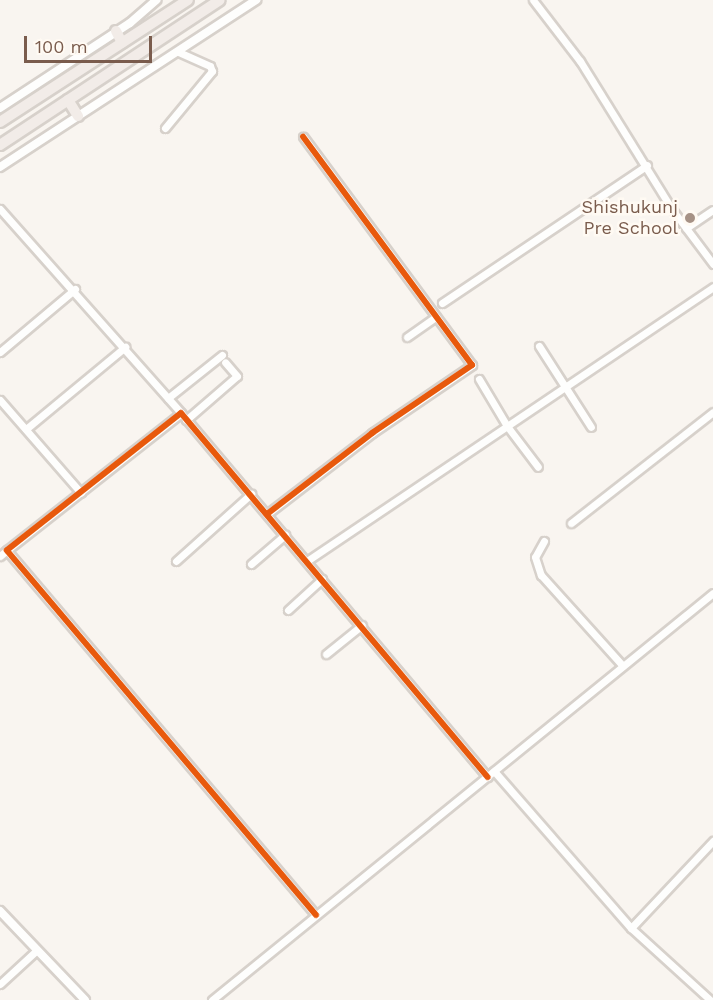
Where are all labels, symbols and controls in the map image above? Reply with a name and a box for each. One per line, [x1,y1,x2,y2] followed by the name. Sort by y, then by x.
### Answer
[27,24,154,62] scale bar
[35,36,88,57] text: 100 m
[582,197,678,240] place label: Shishukunj Pre School
[683,211,697,225] marker: Shishukunj Pre School

